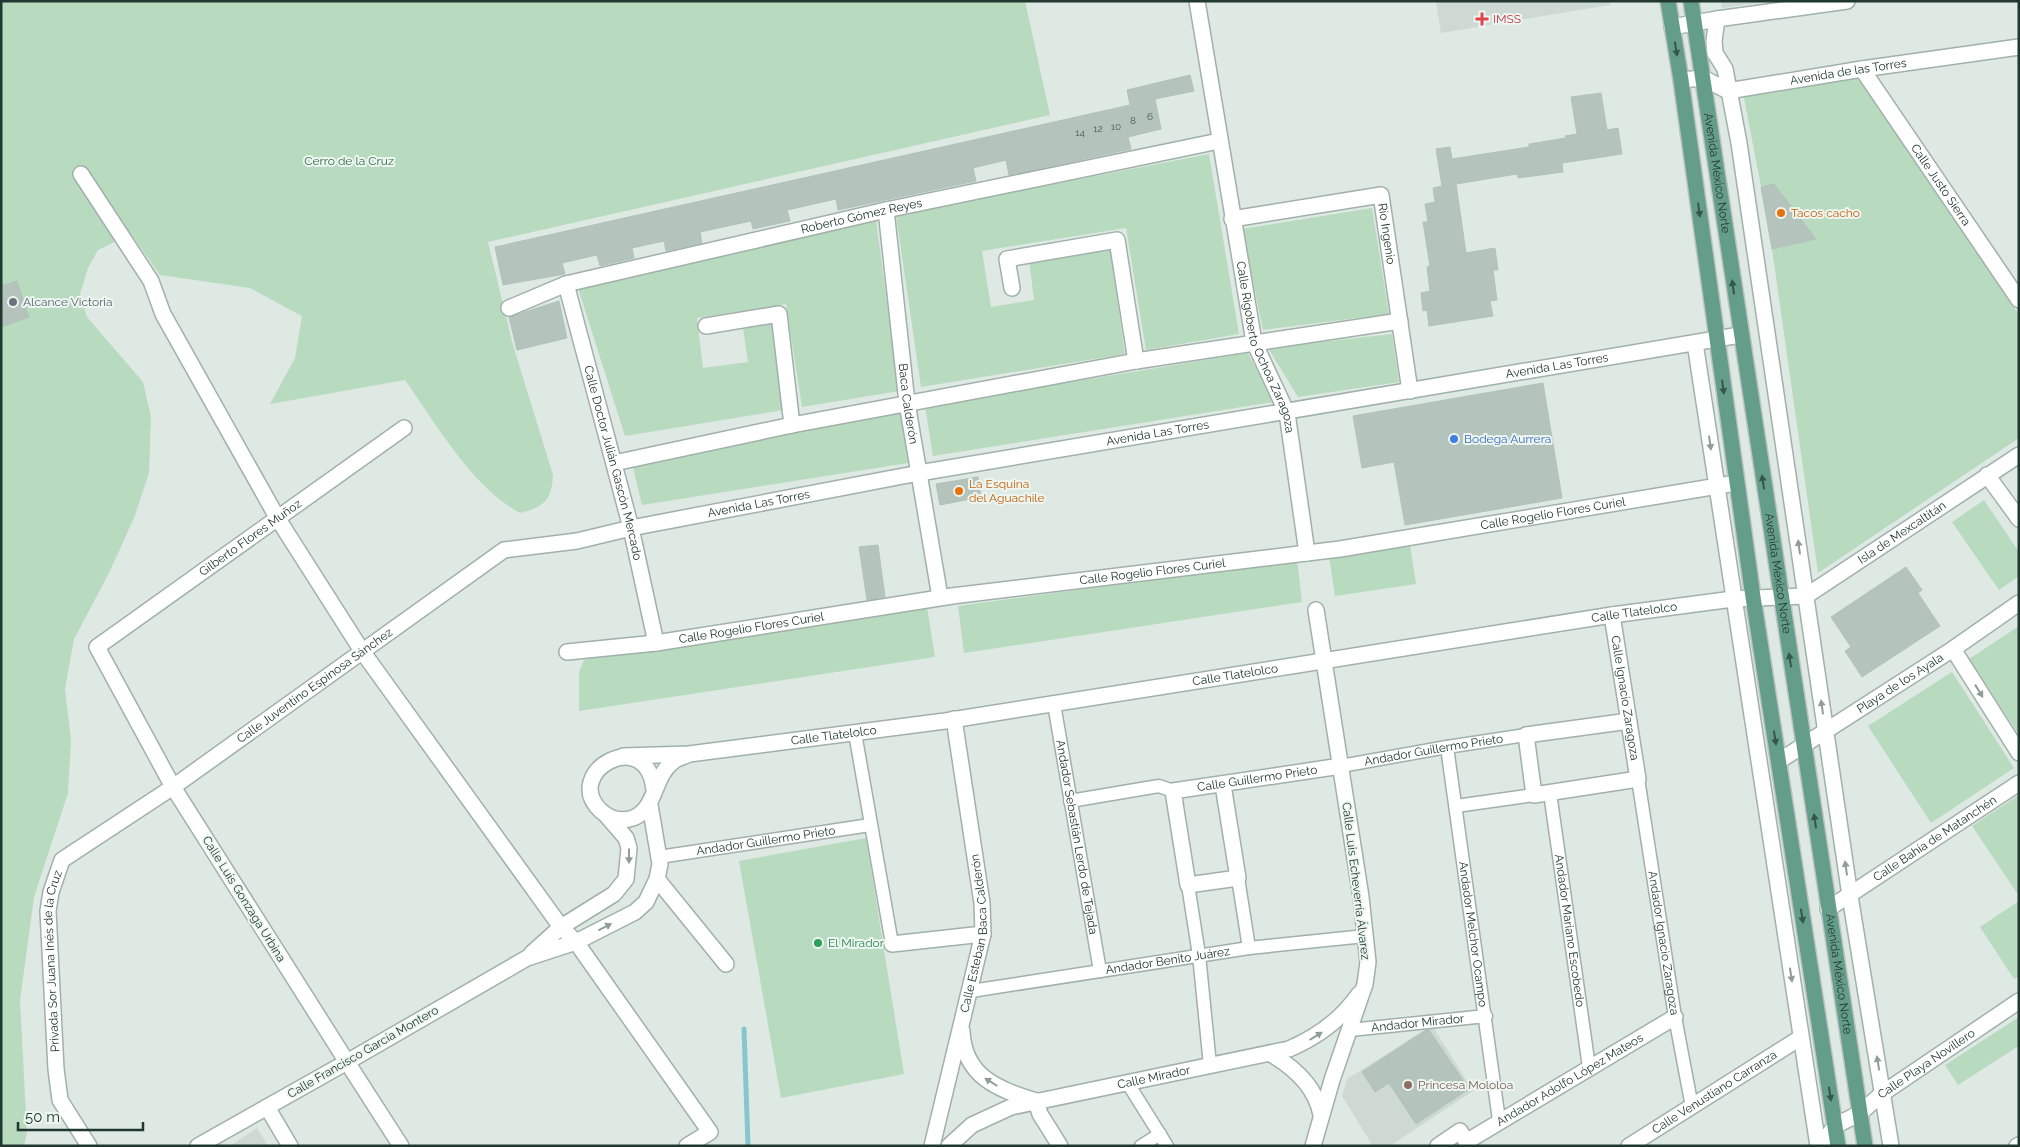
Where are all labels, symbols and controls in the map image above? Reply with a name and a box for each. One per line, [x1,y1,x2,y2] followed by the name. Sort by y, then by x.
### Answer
[1475,12,1489,26] marker: IMSS
[1493,12,1521,26] place label: IMSS
[1672,42,1680,58] one-way arrow
[1789,56,1908,88] street label: Avenida de las Torres
[1147,111,1153,122] house number: 6
[1701,112,1733,234] street label: Avenida México Norte
[1130,115,1136,126] house number: 8
[1111,121,1121,132] house number: 10
[1093,123,1103,134] house number: 12
[1075,127,1085,138] house number: 14
[1908,141,1973,228] street label: Calle Justo Sierra
[304,154,394,168] park label: Cerro de la Cruz
[799,196,924,236] street label: Roberto Gómez Reyes
[1375,202,1398,265] street label: Río Ingenio
[1695,202,1703,218] one-way arrow
[1791,206,1860,220] place label: Tacos cacho
[1775,207,1787,219] marker: Tacos cacho
[1234,260,1297,434] street label: Calle Rigoberto Ochoa Zaragoza
[1729,278,1737,294] one-way arrow
[23,295,113,309] place label: Alcance Victoria
[7,296,19,308] marker: Alcance Victoria
[1504,350,1609,381] street label: Avenida Las Torres
[896,363,921,445] street label: Baca Calderón
[581,364,645,562] street label: Calle Doctor Julián Gascón Mercado
[1720,379,1728,395] one-way arrow
[1105,417,1210,448] street label: Avenida Las Torres
[1464,432,1551,446] place label: Bodega Aurrera
[1448,433,1460,445] marker: Bodega Aurrera
[1706,435,1714,451] one-way arrow
[1758,474,1766,490] one-way arrow
[969,477,1045,505] place label: La Esquina del Aguachile
[953,485,965,497] marker: La Esquina del Aguachile
[706,487,811,520] street label: Avenida Las Torres
[1480,494,1627,532] street label: Calle Rogelio Flores Curiel
[196,496,304,579] street label: Gilberto Flores Muñoz
[1855,498,1949,567] street label: Isla de Mexcaltitán
[1762,512,1794,635] street label: Avenida México Norte
[1795,538,1803,554] one-way arrow
[1079,556,1227,587] street label: Calle Rogelio Flores Curiel
[1590,599,1678,625] street label: Calle Tlatelolco
[678,609,826,646] street label: Calle Rogelio Flores Curiel
[234,625,395,746] street label: Calle Juventino Espinosa Sánchez
[1608,634,1642,761] street label: Calle Ignacio Zaragoza
[1854,650,1946,716] street label: Playa de los Ayala
[1786,652,1794,668] one-way arrow
[1191,661,1279,689] street label: Calle Tlatelolco
[1974,684,1984,697] one-way arrow
[1818,699,1826,715] one-way arrow
[790,723,878,748] street label: Calle Tlatelolco
[1771,731,1779,747] one-way arrow
[1363,732,1504,769] street label: Andador Guillermo Prieto
[1053,739,1101,935] street label: Andador Sebastián Lerdo de Tejada
[1196,763,1318,794] street label: Calle Guillermo Prieto
[1870,793,1999,884] street label: Calle Bahía de Matanchén
[1339,801,1373,961] street label: Calle Luis Echeverría Álvarez
[1811,812,1819,828] one-way arrow
[695,823,836,858] street label: Andador Guillermo Prieto
[199,833,289,965] street label: Calle Luis Gonzaga Urbina
[625,848,633,864] one-way arrow
[957,853,990,1014] street label: Calle Esteban Baca Calderón
[1552,853,1587,1008] street label: Andador Mariano Escobedo
[1456,860,1490,1008] street label: Andador Melchor Ocampo
[1842,860,1850,876] one-way arrow
[41,868,65,1053] street label: Privada Sor Juana Inés de la Cruz
[1645,870,1682,1016] street label: Andador Ignacio Zaragoza
[1799,908,1807,924] one-way arrow
[1823,913,1855,1035] street label: Avenida México Norte
[598,923,612,931] one-way arrow
[828,936,885,950] place label: El Mirador
[812,937,824,949] marker: El Mirador
[1105,944,1231,977] street label: Andador Benito Juárez
[1787,968,1795,984] one-way arrow
[285,1003,441,1101] street label: Calle Francisco García Montero
[1370,1011,1466,1035] street label: Andador Mirador
[1875,1026,1978,1101] street label: Calle Playa Novillero
[1494,1031,1646,1129] street label: Andador Adolfo López Mateos
[1309,1032,1323,1041] one-way arrow
[1649,1047,1779,1137] street label: Calle Venustiano Carranza
[1874,1055,1882,1071] one-way arrow
[1116,1063,1192,1092] street label: Calle Mirador
[984,1078,998,1087] one-way arrow
[1418,1078,1513,1092] place label: Princesa Mololoa
[1402,1079,1414,1091] marker: Princesa Mololoa
[1826,1086,1834,1102] one-way arrow
[18,1100,142,1132] scale bar
[25,1108,60,1126] text: 50 m

